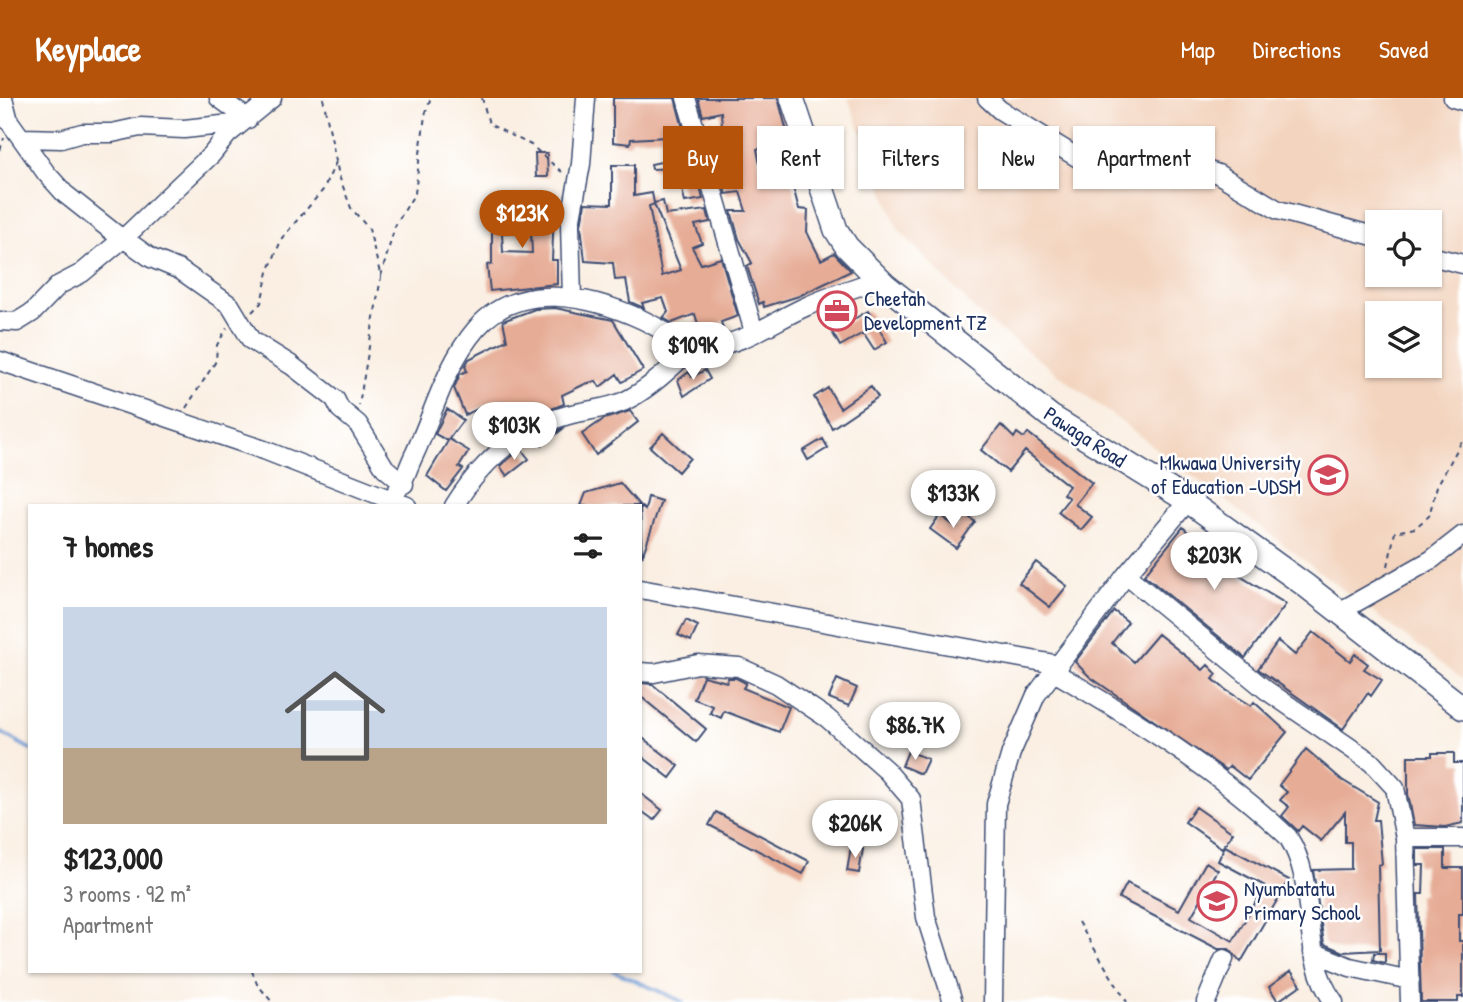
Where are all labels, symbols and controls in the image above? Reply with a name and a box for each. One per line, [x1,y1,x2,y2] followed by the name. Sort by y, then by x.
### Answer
[35,27,141,71] text: Keyplace
[1181,33,1215,65] text: Map
[1253,33,1341,65] text: Directions
[1379,33,1428,65] text: Saved
[663,126,743,189] chip: Buy
[757,126,844,189] chip: Rent
[858,126,964,189] chip: Filters
[978,126,1059,189] chip: New
[1073,126,1215,189] chip: Apartment
[473,190,571,250] pin: $123K
[495,197,549,228] text: $123K
[1365,210,1442,378] map controls
[1365,210,1442,287] button: locate
[864,284,987,337] place label: Cheetah Development TZ
[816,290,858,332] office icon: Cheetah Development TZ
[1365,301,1442,378] button: layers
[644,322,742,382] pin: $109K
[668,329,718,360] text: $109K
[1038,399,1132,474] street label: Pawaga Road
[465,402,563,462] pin: $103K
[488,409,540,440] text: $103K
[1151,448,1301,501] place label: Mkwawa University of Education -UDSM
[1307,454,1349,496] school or university icon: Mkwawa University of Education -UDSM
[904,470,1002,530] pin: $133K
[927,477,979,508] text: $133K
[63,526,153,566] text: 7 homes
[569,527,607,565] icon: filters
[1165,532,1263,592] pin: $203K
[1186,539,1242,570] text: $203K
[272,653,398,779] icon: home
[858,702,972,762] pin: $86.7K
[885,709,945,740] text: $86.7K
[806,800,904,860] pin: $206K
[828,807,882,838] text: $206K
[63,838,163,878] text: $123,000
[1244,874,1361,927] place label: Nyumbatatu Primary School
[63,878,191,909] text: 3 rooms · 92 m²
[1196,880,1238,922] school or university icon: Nyumbatatu Primary School
[63,909,153,940] text: Apartment

